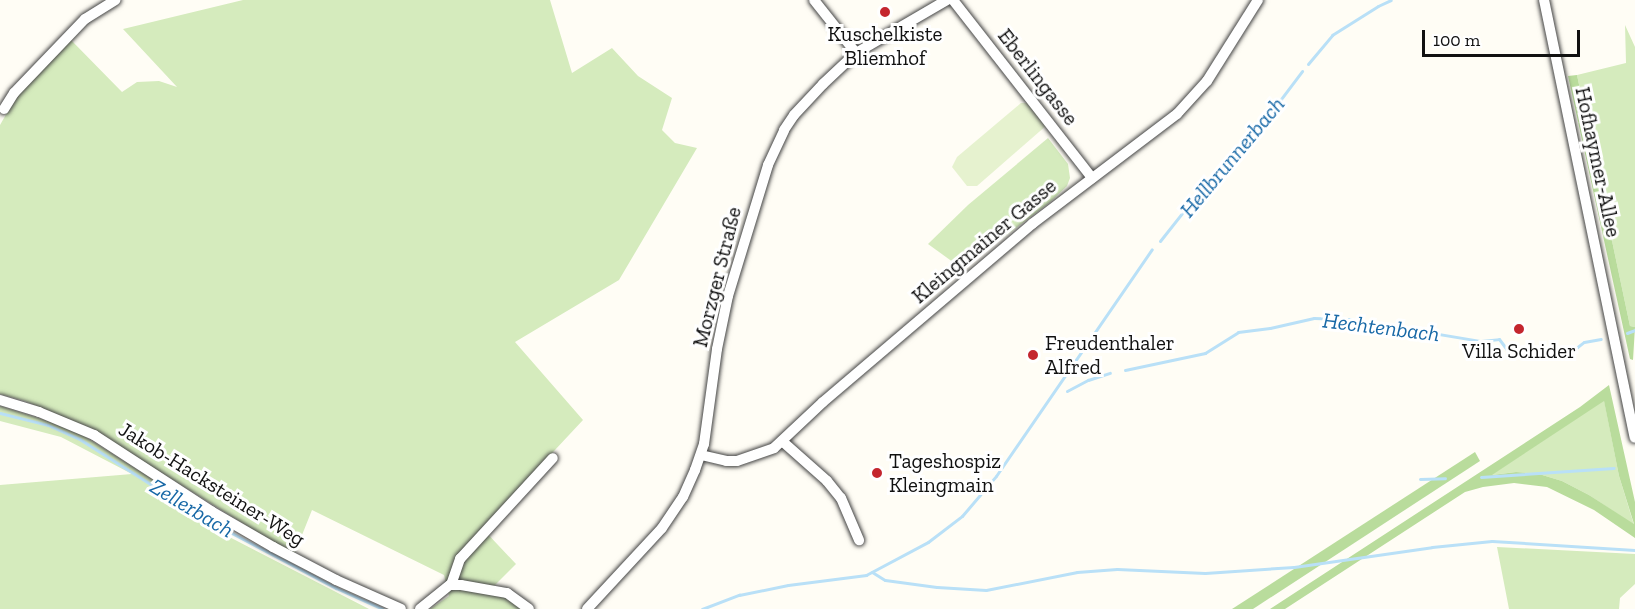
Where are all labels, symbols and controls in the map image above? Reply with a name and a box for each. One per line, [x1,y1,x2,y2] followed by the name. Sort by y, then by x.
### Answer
[878,5,892,19] marker: Kuschelkiste Bliemhof
[1425,18,1582,56] scale bar
[828,21,942,71] place label: Kuschelkiste Bliemhof
[993,24,1083,130] street label: Eberlingasse
[1433,29,1480,51] text: 100 m
[1570,85,1626,239] street label: Hofhaymer-Allee
[1174,91,1290,223] water label: Hellbrunnerbach
[907,173,1061,309] street label: Kleingmainer Gasse
[687,204,747,350] street label: Morzger Straße
[1321,307,1441,347] water label: Hechtenbach
[1512,322,1526,336] marker: Villa Schider
[1045,330,1175,380] place label: Freudenthaler Alfred
[1462,338,1576,364] place label: Villa Schider
[1026,348,1040,362] marker: Freudenthaler Alfred
[114,416,310,552] street label: Jakob-Hacksteiner-Weg
[889,448,1001,498] place label: Tageshospiz Kleingmain
[870,466,884,480] marker: Tageshospiz Kleingmain
[145,473,239,543] water label: Zellerbach

